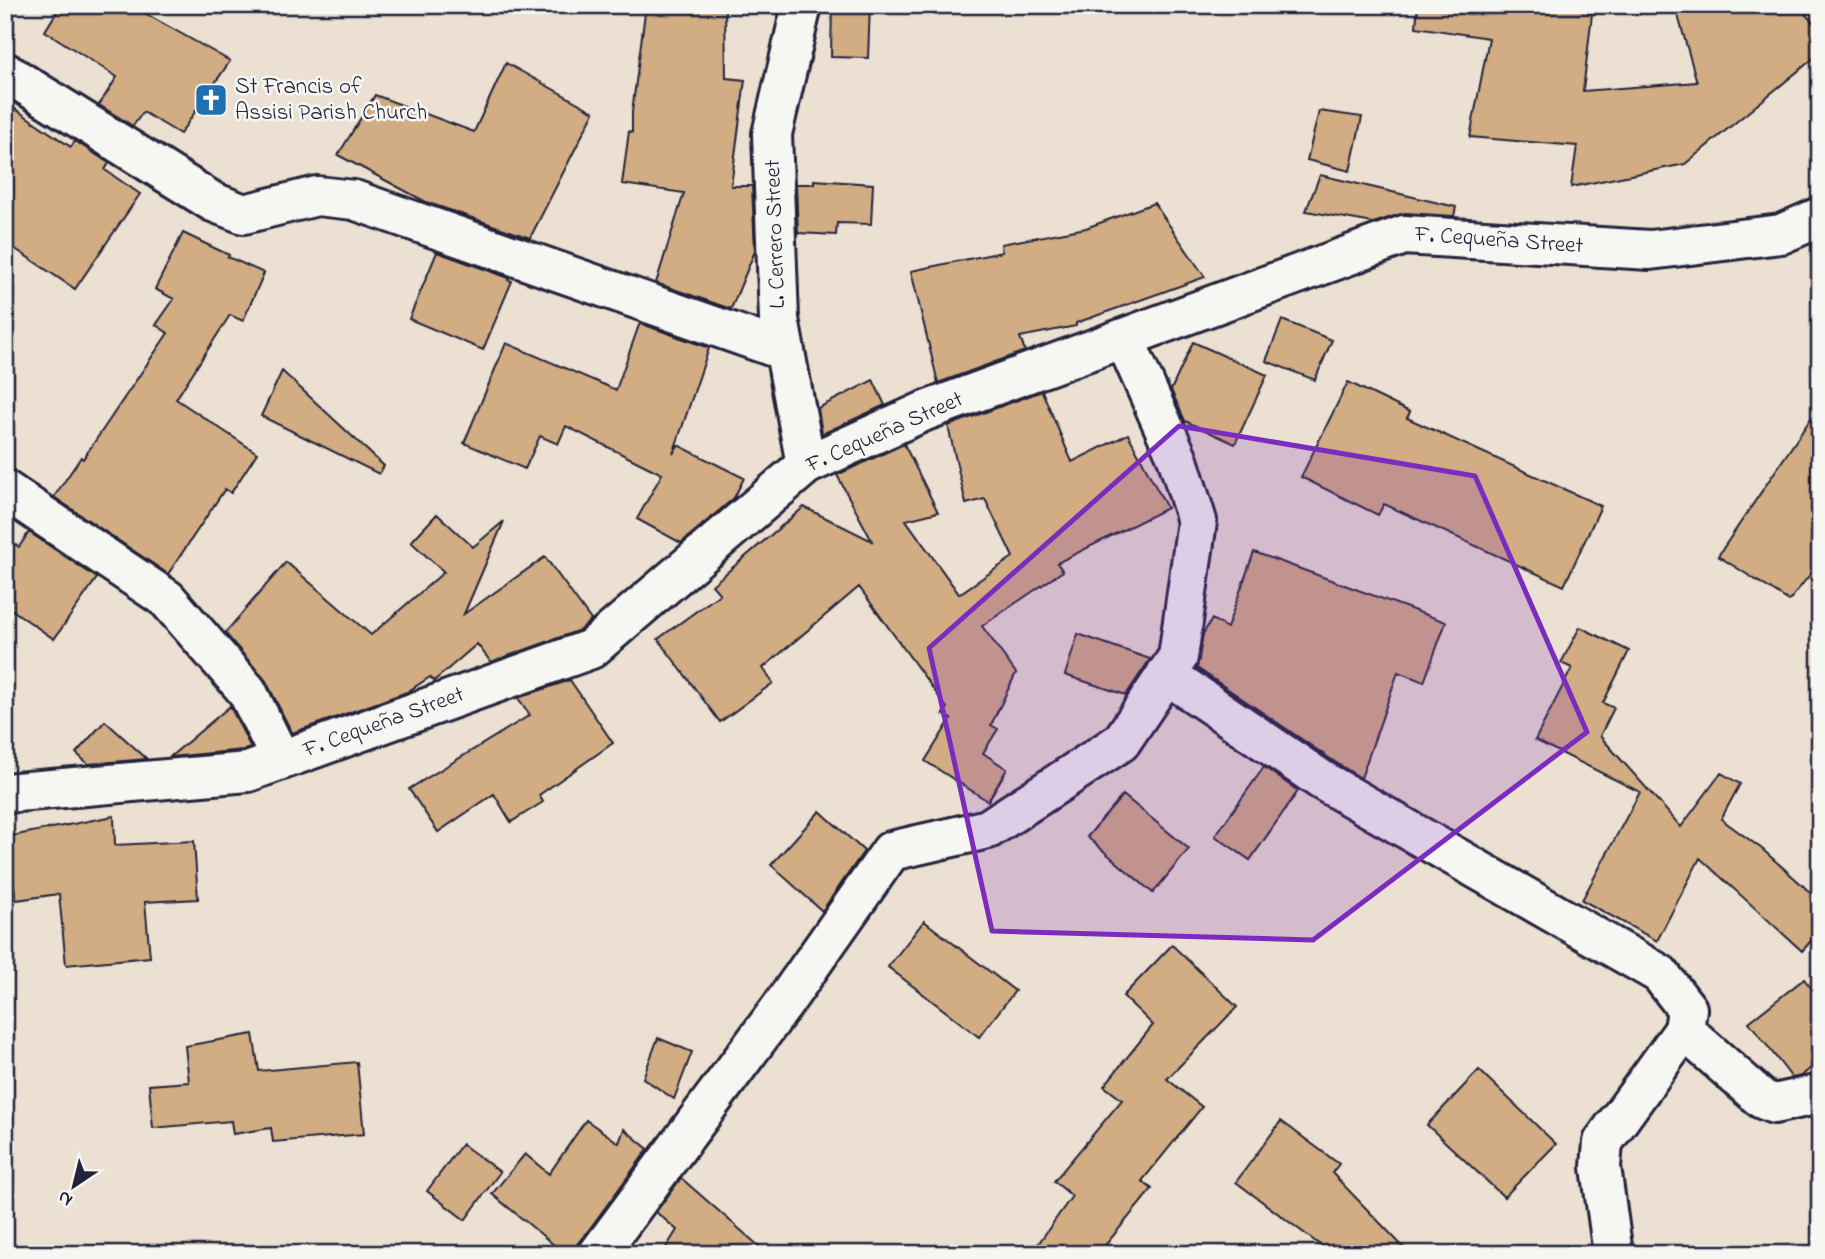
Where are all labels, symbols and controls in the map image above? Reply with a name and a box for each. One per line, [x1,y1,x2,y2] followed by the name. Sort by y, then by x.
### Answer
[235,71,427,130] place label: St Francis of Assisi Parish Church
[192,81,230,119] church icon: St Francis of Assisi Parish Church
[757,159,795,309] street label: L. Cerrero Street
[1413,219,1585,263] street label: F. Cequeña Street
[800,384,969,483] street label: F. Cequeña Street
[298,679,469,768] street label: F. Cequeña Street
[38,1150,108,1220] north arrow
[53,1183,79,1213] text: N

